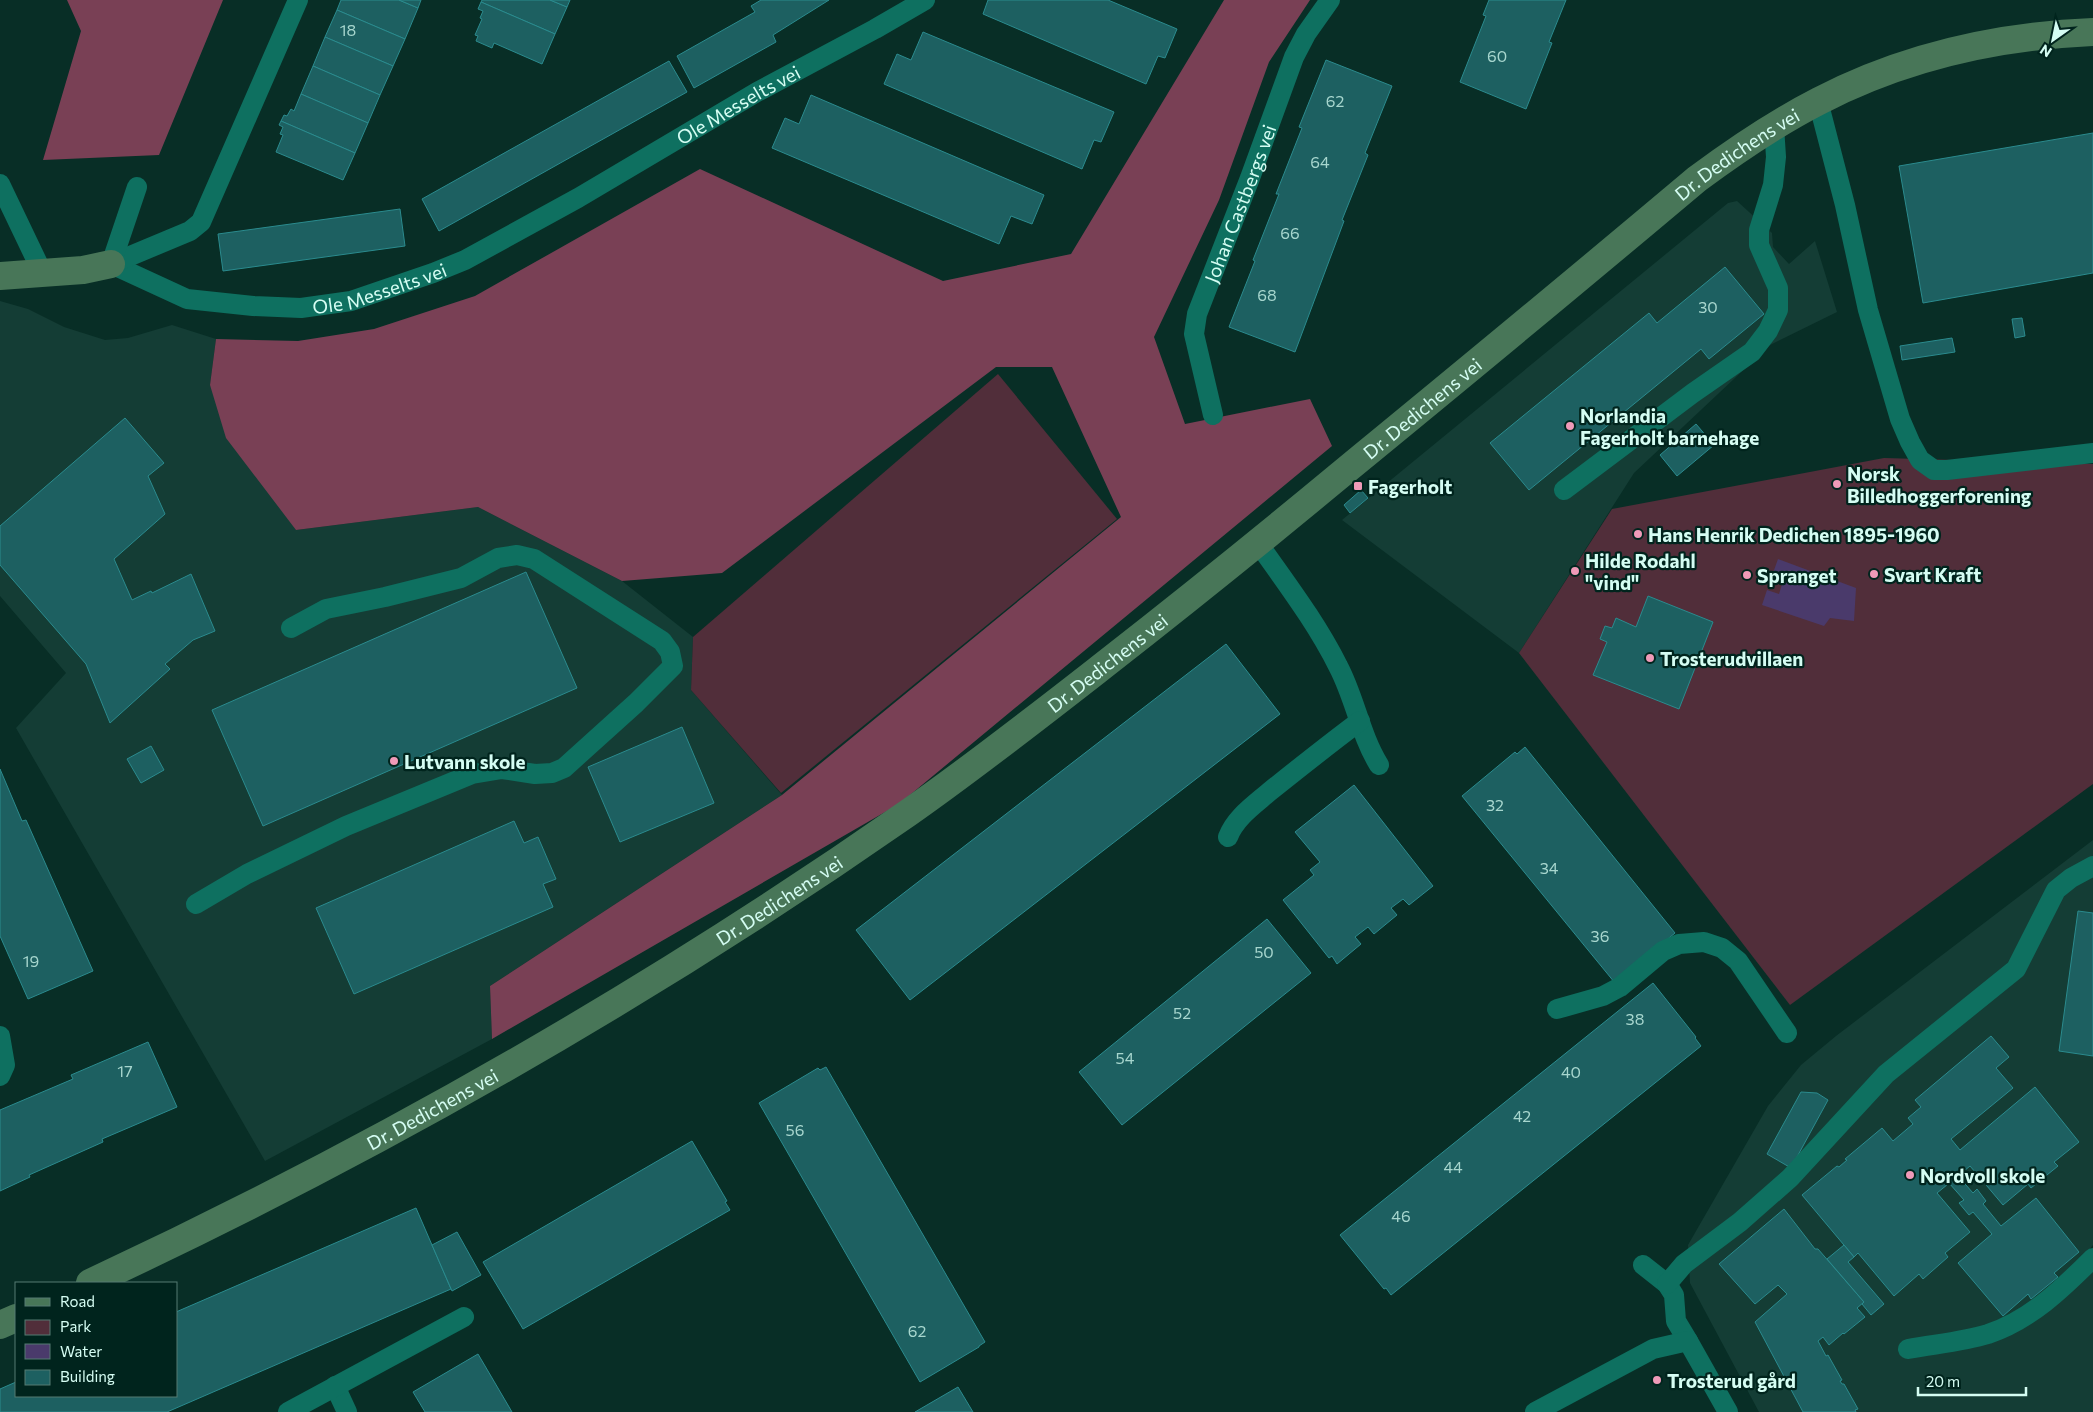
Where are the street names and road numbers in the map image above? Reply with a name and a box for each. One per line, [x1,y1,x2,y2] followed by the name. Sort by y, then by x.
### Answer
[672,60,804,149] street label: Ole Messelts vei
[1670,103,1803,205] street label: Dr. Dedichens vei
[1199,121,1280,286] street label: Johan Castbergs vei
[311,257,450,318] street label: Ole Messelts vei
[1358,352,1486,463] street label: Dr. Dedichens vei
[1042,608,1172,717] street label: Dr. Dedichens vei
[711,850,847,950] street label: Dr. Dedichens vei
[362,1063,502,1154] street label: Dr. Dedichens vei

